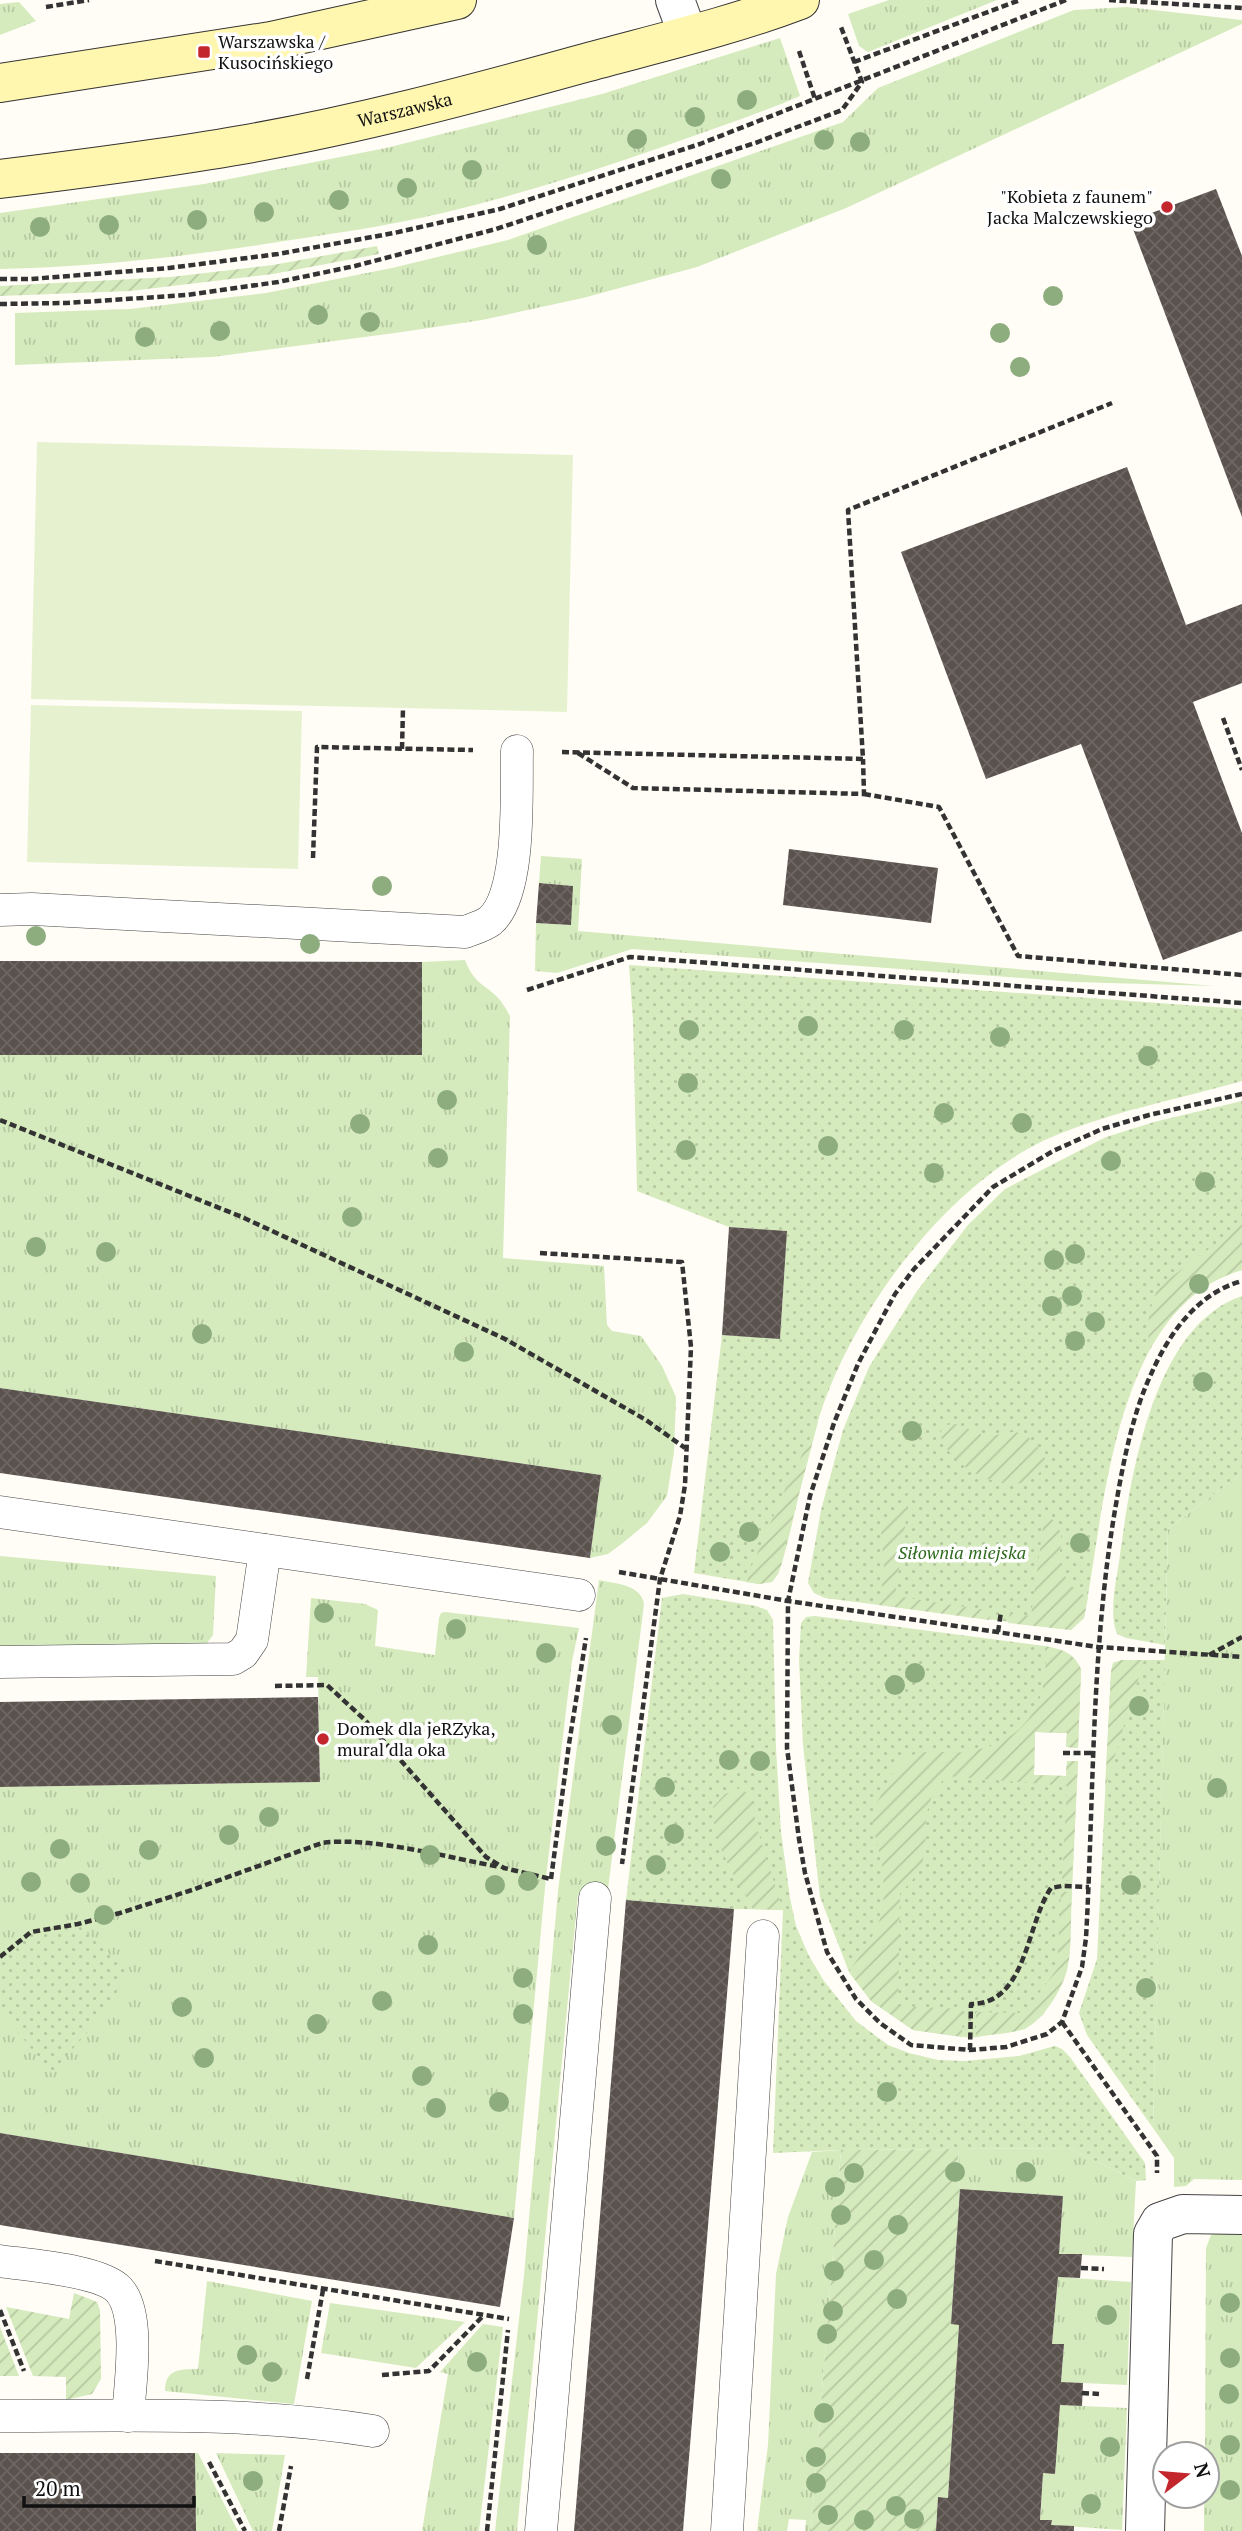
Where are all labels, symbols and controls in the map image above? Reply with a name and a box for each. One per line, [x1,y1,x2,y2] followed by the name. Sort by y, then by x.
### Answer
[218,29,333,74] place label: Warszawska / Kusocińskiego
[196,44,212,60] marker: Warszawska / Kusocińskiego
[355,86,455,132] street label: Warszawska
[987,184,1153,229] place label: "Kobieta z faunem" Jacka Malczewskiego
[1159,199,1175,215] marker: "Kobieta z faunem" Jacka Malczewskiego
[898,1540,1026,1564] park label: Siłownia miejska
[337,1716,496,1761] place label: Domek dla jeRZyka, mural dla oka
[315,1731,331,1747] marker: Domek dla jeRZyka, mural dla oka
[1151,2440,1221,2510] north arrow
[1189,2460,1217,2481] text: N
[24,2464,194,2508] scale bar
[35,2474,81,2502] text: 20 m

